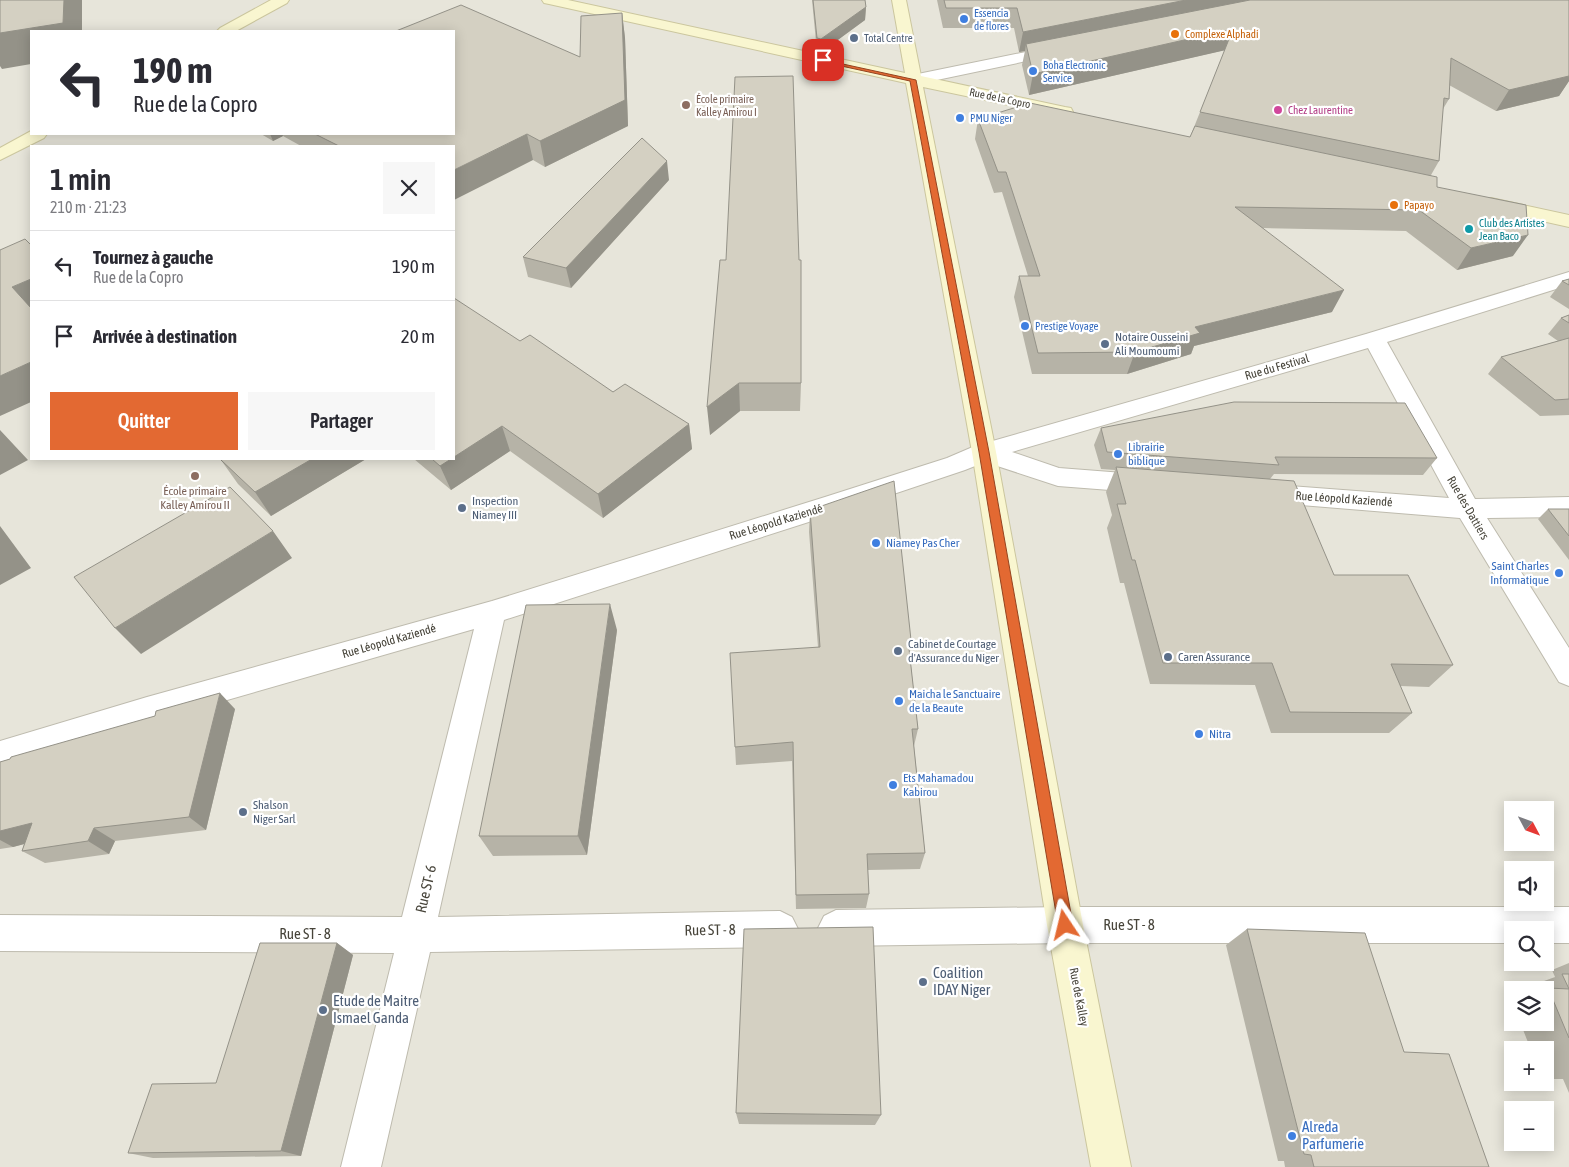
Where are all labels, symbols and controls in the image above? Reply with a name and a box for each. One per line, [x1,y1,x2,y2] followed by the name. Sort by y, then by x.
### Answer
[974,7,1009,32] place label: Essencia de flores
[958,13,970,25] marker: Essencia de flores
[1169,28,1181,40] marker: Complexe Alphadi
[1185,28,1259,40] place label: Complexe Alphadi
[848,32,860,44] marker: Total Centre
[864,32,913,44] place label: Total Centre
[802,39,844,81] pin
[809,46,837,74] icon: arrive
[50,50,115,115] icon: left
[133,50,212,90] text: 190 m
[1043,59,1106,84] place label: Boha Electronic Service
[1027,65,1039,77] marker: Boha Electronic Service
[968,86,1032,110] street label: Rue de la Copro
[133,91,258,117] text: Rue de la Copro
[696,93,757,118] place label: École primaire Kalley Amirou I
[680,99,692,111] marker: École primaire Kalley Amirou I
[1272,104,1284,116] marker: Chez Laurentine
[1288,104,1353,116] place label: Chez Laurentine
[954,112,966,124] marker: PMU Niger
[970,112,1013,124] place label: PMU Niger
[50,162,111,196] text: 1 min
[383,162,435,214] button: close
[50,198,127,216] text: 210 m · 21:23
[1388,199,1400,211] marker: Papayo
[1404,199,1434,211] place label: Papayo
[1479,217,1545,242] place label: Club des Artistes Jean Baco
[1463,223,1475,235] marker: Club des Artistes Jean Baco
[93,246,213,268] text: Tournez à gauche
[50,252,78,280] icon: left
[392,255,435,277] text: 190 m
[93,268,184,286] text: Rue de la Copro
[1019,320,1031,332] marker: Prestige Voyage
[1035,320,1098,332] place label: Prestige Voyage
[50,322,78,350] icon: arrive
[93,325,237,347] text: Arrivée à destination
[401,325,435,347] text: 20 m
[1115,330,1188,358] place label: Notaire Ousseini Ali Moumoumi
[1099,338,1111,350] marker: Notaire Ousseini Ali Moumoumi
[1243,351,1311,383] street label: Rue du Festival
[50,392,238,450] button: Quitter
[248,392,435,450] button: Partager
[1128,440,1165,468] place label: Librairie biblique
[1112,448,1124,460] marker: Librairie biblique
[189,470,201,482] marker: École primaire Kalley Amirou II
[1444,474,1492,542] street label: Rue des Dattiers
[160,484,230,512] place label: École primaire Kalley Amirou II
[1295,489,1393,509] street label: Rue Léopold Kaziendé
[472,494,518,522] place label: Inspection Niamey III
[728,501,824,543] street label: Rue Léopold Kaziendé
[456,502,468,514] marker: Inspection Niamey III
[886,536,960,550] place label: Niamey Pas Cher
[870,537,882,549] marker: Niamey Pas Cher
[1490,559,1549,587] place label: Saint Charles Informatique
[1553,567,1565,579] marker: Saint Charles Informatique
[340,621,438,661] street label: Rue Léopold Kaziendé
[908,637,999,665] place label: Cabinet de Courtage d'Assurance du Niger
[892,645,904,657] marker: Cabinet de Courtage d'Assurance du Niger
[1178,650,1250,664] place label: Caren Assurance
[1162,651,1174,663] marker: Caren Assurance
[909,687,1000,715] place label: Maicha le Sanctuaire de la Beaute
[893,695,905,707] marker: Maicha le Sanctuaire de la Beaute
[1209,727,1231,741] place label: Nitra
[1193,728,1205,740] marker: Nitra
[903,771,974,799] place label: Ets Mahamadou Kabirou
[887,779,899,791] marker: Ets Mahamadou Kabirou
[253,798,297,826] place label: Shalson Niger Sarl
[1504,801,1554,851] north arrow
[1504,801,1554,1151] map controls
[237,806,249,818] marker: Shalson Niger Sarl
[1504,861,1554,911] button: sound
[412,863,439,914] street label: Rue ST- 6
[1038,898,1090,950] position arrow
[1103,916,1155,933] street label: Rue ST - 8
[684,921,736,938] street label: Rue ST - 8
[1504,921,1554,971] button: search
[279,925,331,942] street label: Rue ST - 8
[933,964,991,998] place label: Coalition IDAY Niger
[1066,967,1092,1028] street label: Rue de Kalley
[917,976,929,988] marker: Coalition IDAY Niger
[1504,981,1554,1031] button: layers
[333,992,419,1026] place label: Etude de Maitre Ismael Ganda
[317,1004,329,1016] marker: Etude de Maitre Ismael Ganda
[1504,1041,1554,1091] button: +
[1504,1101,1554,1151] button: −
[1302,1118,1364,1152] place label: Alreda Parfumerie
[1286,1130,1298,1142] marker: Alreda Parfumerie

